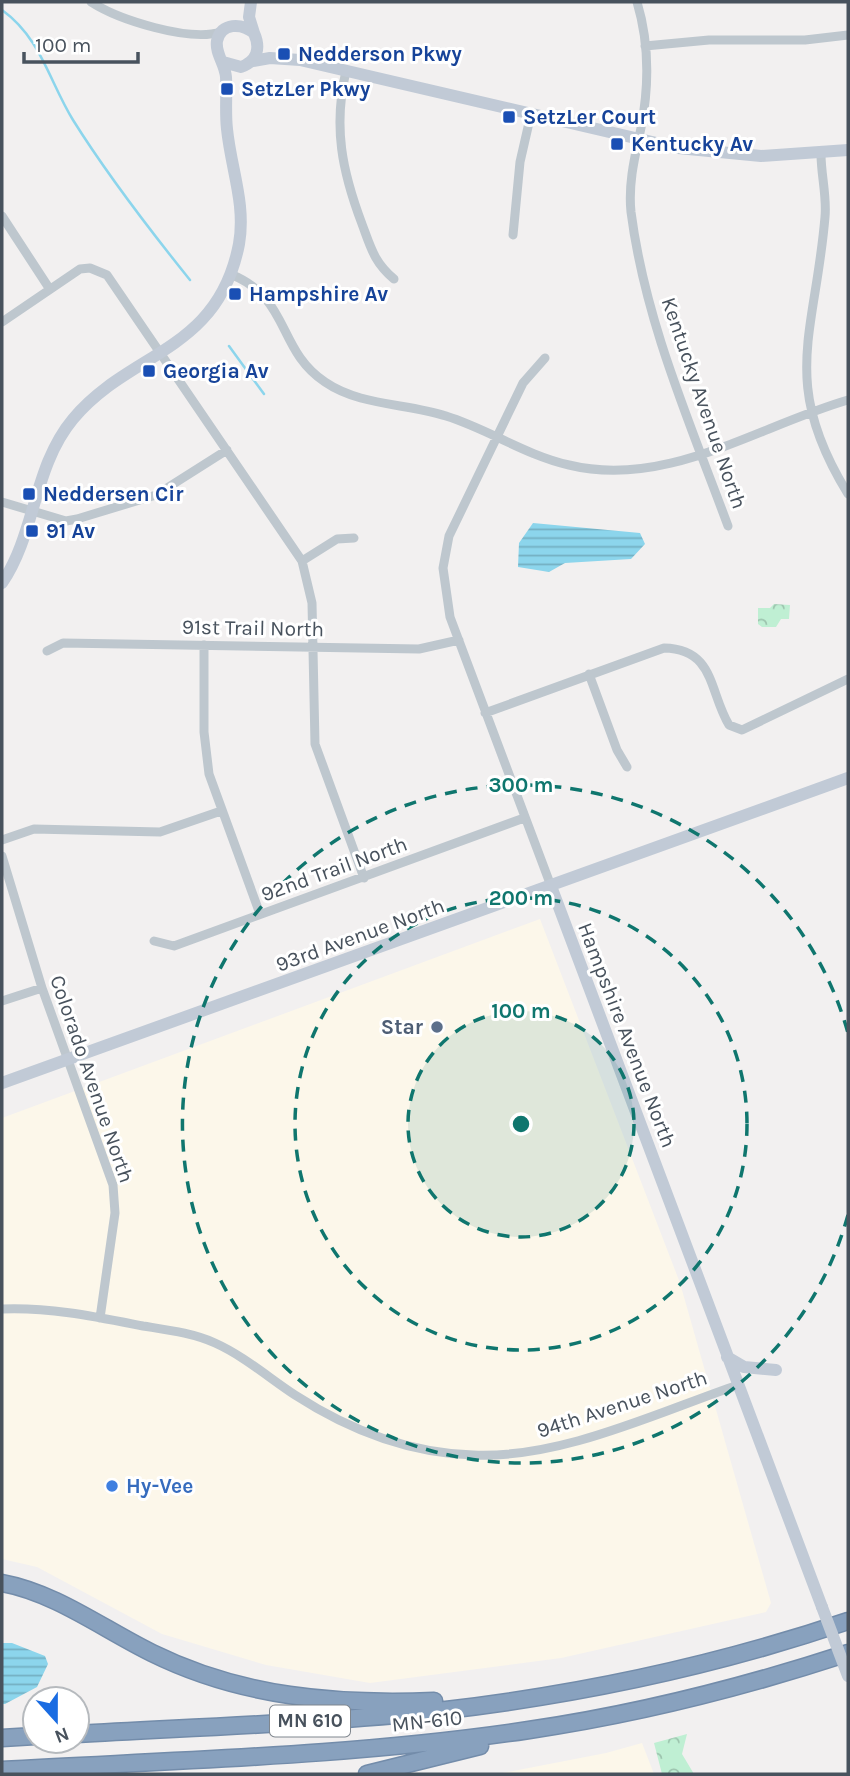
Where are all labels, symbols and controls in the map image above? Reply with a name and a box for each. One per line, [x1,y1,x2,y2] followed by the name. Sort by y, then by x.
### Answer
[24,21,138,65] scale bar
[35,33,92,57] text: 100 m
[298,42,462,66] place label: Nedderson Pkwy
[276,46,292,62] marker: Nedderson Pkwy
[241,77,371,101] place label: SetzLer Pkwy
[219,81,235,97] marker: SetzLer Pkwy
[523,105,656,129] place label: SetzLer Court
[501,109,517,125] marker: SetzLer Court
[631,132,753,156] place label: Kentucky Av
[609,136,625,152] marker: Kentucky Av
[249,282,388,306] place label: Hampshire Av
[227,286,243,302] marker: Hampshire Av
[657,294,751,512] street label: Kentucky Avenue North
[163,359,269,383] place label: Georgia Av
[141,363,157,379] marker: Georgia Av
[43,482,184,506] place label: Neddersen Cir
[21,486,37,502] marker: Neddersen Cir
[46,519,95,543] place label: 91 Av
[24,523,40,539] marker: 91 Av
[182,615,324,641] street label: 91st Trail North
[489,773,553,797] text: 300 m
[258,831,410,907] street label: 92nd Trail North
[489,886,553,910] text: 200 m
[272,893,448,977] street label: 93rd Avenue North
[573,919,681,1151] street label: Hampshire Avenue North
[45,972,139,1186] street label: Colorado Avenue North
[491,999,551,1023] text: 100 m
[381,1015,424,1039] place label: Star
[429,1019,445,1035] marker: Star
[509,1112,533,1136] centre of rings
[534,1365,710,1443] street label: 94th Avenue North
[126,1474,193,1498] place label: Hy-Vee
[104,1478,120,1494] marker: Hy-Vee
[21,1685,91,1755] north arrow
[390,1705,464,1737] street label: MN-610
[270,1706,350,1736] road number: MN 610
[51,1722,72,1748] text: N

